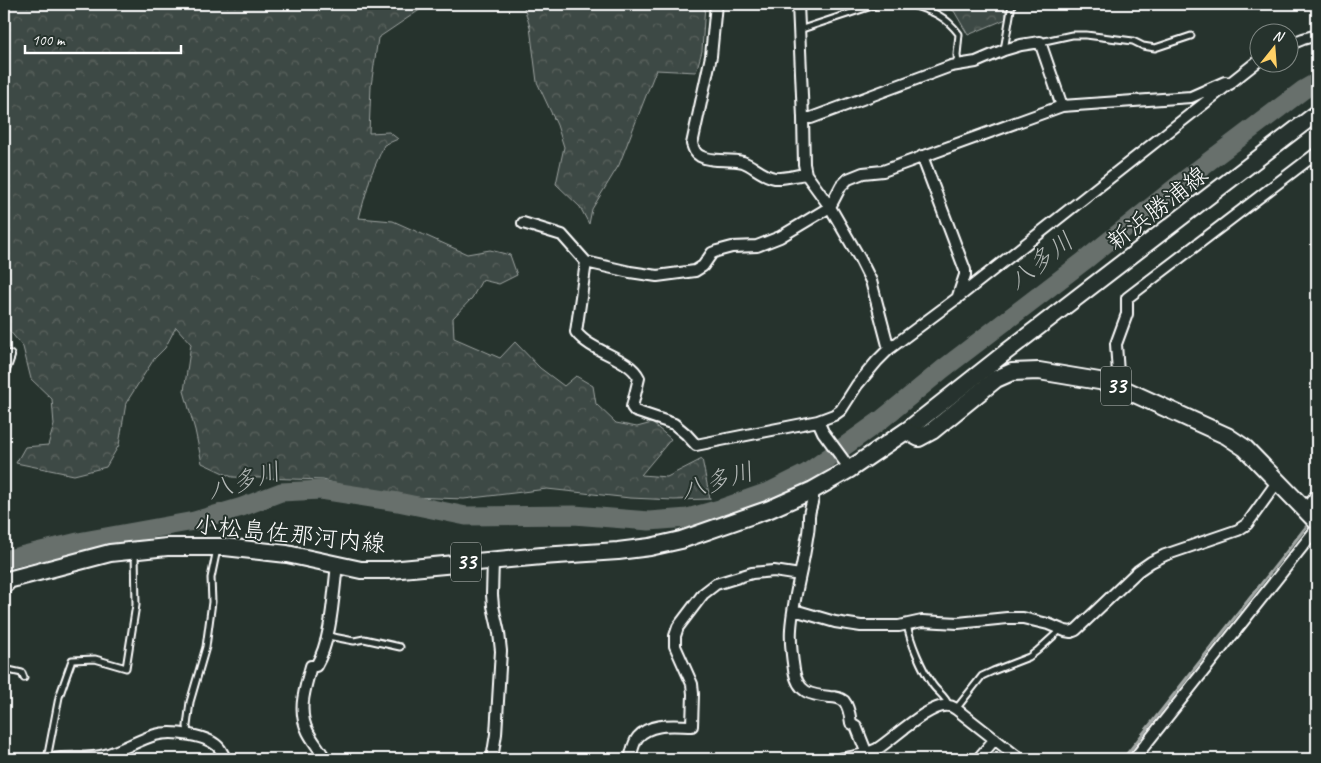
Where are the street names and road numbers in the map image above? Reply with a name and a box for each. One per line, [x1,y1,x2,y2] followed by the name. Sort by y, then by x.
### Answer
[1100,159,1214,257] street label: 新浜勝浦線
[1101,366,1131,406] road number: 33
[193,509,387,559] street label: 小松島佐那河内線
[451,542,481,582] road number: 33

